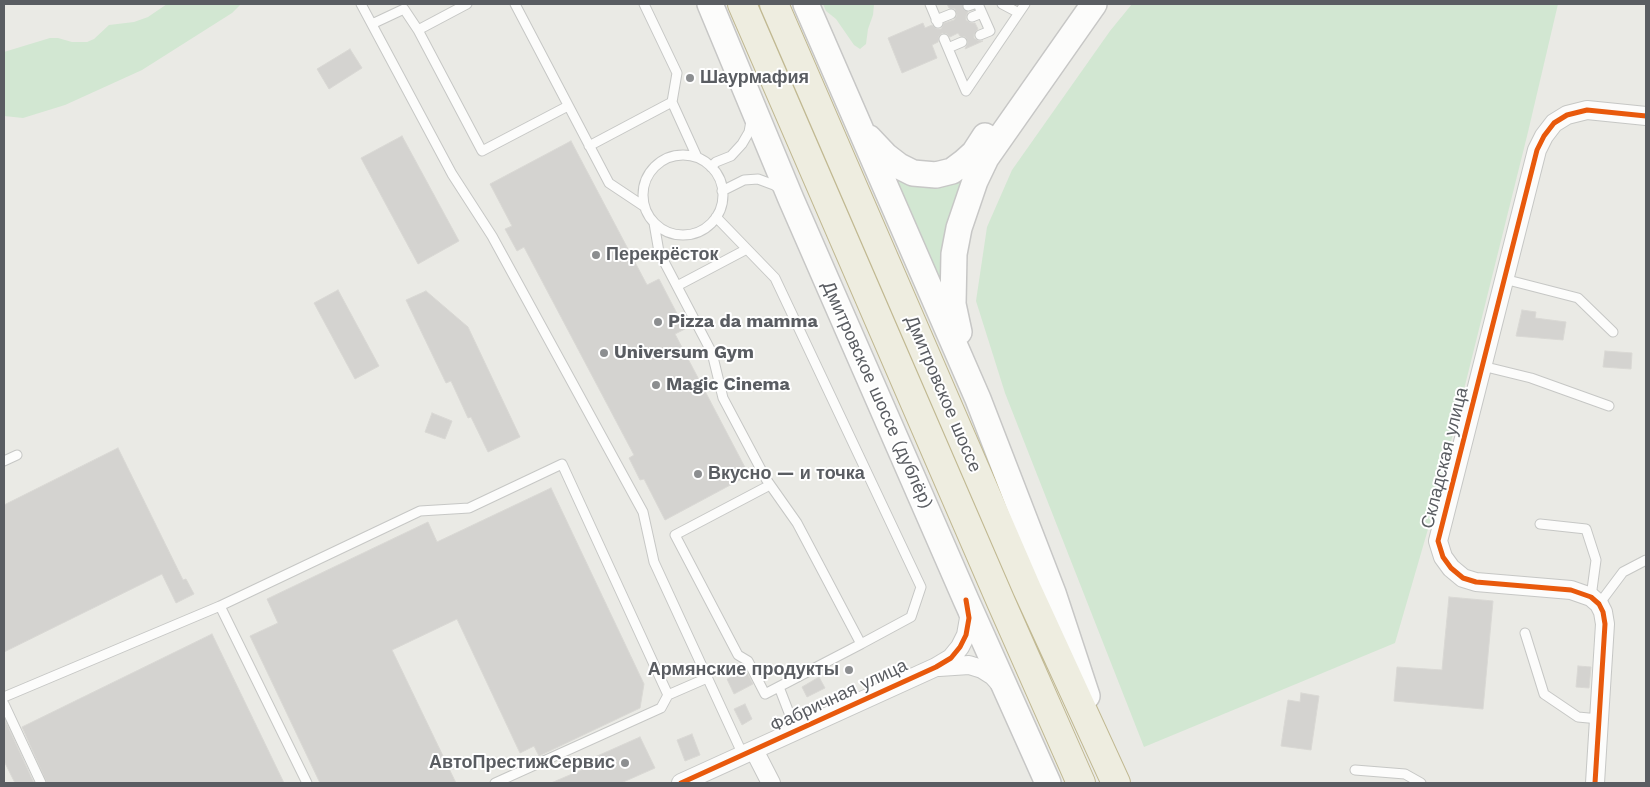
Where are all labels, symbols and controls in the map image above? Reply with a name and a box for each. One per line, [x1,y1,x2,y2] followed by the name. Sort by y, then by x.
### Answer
[700,67,809,89] place label: Шаурмафия
[684,72,696,84] marker: Шаурмафия
[606,244,719,266] place label: Перекрёсток
[590,249,602,261] marker: Перекрёсток
[817,278,937,512] street label: Дмитровское шоссе (дублёр)
[668,311,818,333] place label: Pizza da mamma
[900,312,986,476] street label: Дмитровское шоссе
[652,316,664,328] marker: Pizza da mamma
[614,342,754,364] place label: Universum Gym
[598,347,610,359] marker: Universum Gym
[666,374,790,396] place label: Magic Cinema
[650,379,662,391] marker: Magic Cinema
[1417,385,1473,531] street label: Складская улица
[708,463,865,485] place label: Вкусно — и точка
[692,468,704,480] marker: Вкусно — и точка
[767,655,911,737] street label: Фабричная улица
[648,659,839,681] place label: Армянские продукты
[843,664,855,676] marker: Армянские продукты
[429,752,615,774] place label: АвтоПрестижСервис
[619,757,631,769] marker: АвтоПрестижСервис

